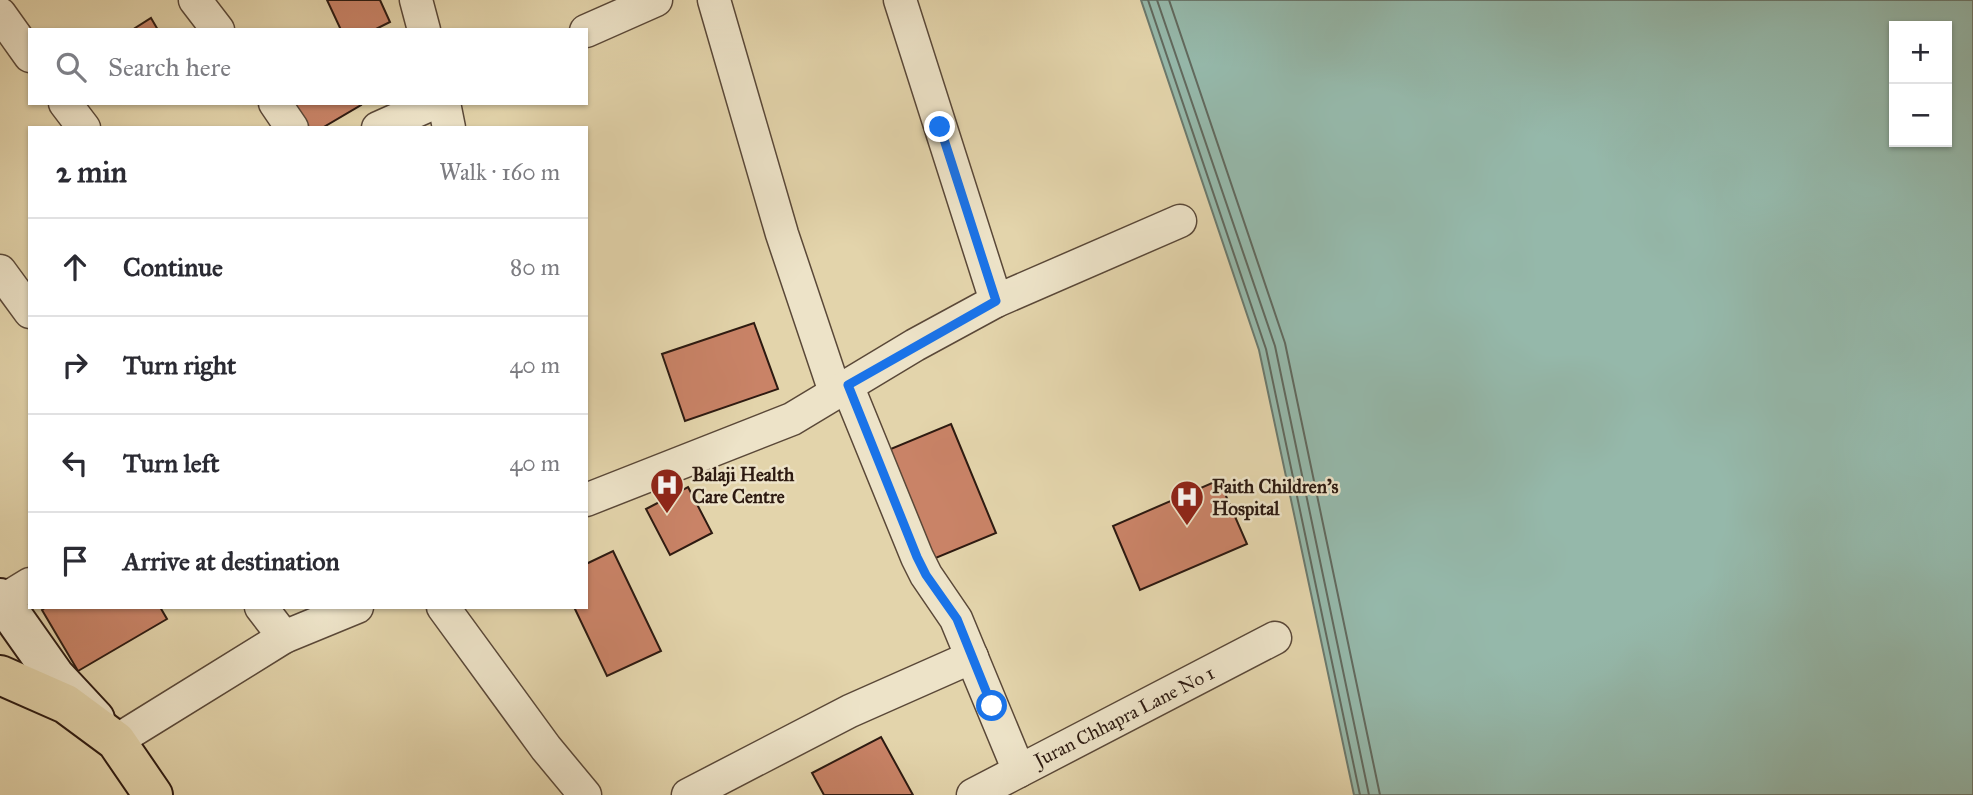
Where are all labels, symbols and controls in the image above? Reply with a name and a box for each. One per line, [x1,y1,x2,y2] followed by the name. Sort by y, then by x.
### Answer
[1889,21,1952,147] map controls
[1889,21,1952,84] button: +
[28,28,588,105] search box
[52,48,90,86] icon: search
[108,51,231,83] text: Search here
[1889,84,1952,147] button: −
[924,111,955,142] route end
[56,154,127,190] text: 2 min
[439,158,560,186] text: Walk · 160 m
[56,248,94,286] icon: ahead
[123,251,223,283] text: Continue
[510,253,560,281] text: 80 m
[56,346,94,384] icon: right
[123,349,236,381] text: Turn right
[510,351,560,379] text: 40 m
[56,444,94,482] icon: left
[123,447,219,479] text: Turn left
[510,449,560,477] text: 40 m
[692,463,795,508] place label: Balaji Health Care Centre
[648,466,686,515] hospital icon: Balaji Health Care Centre
[1212,475,1339,521] place label: Faith Children's Hospital
[1168,478,1206,527] hospital icon: Faith Children's Hospital
[56,542,94,580] icon: arrive
[123,545,340,577] text: Arrive at destination
[1029,661,1219,774] street label: Juran Chhapra Lane No 1
[976,690,1007,721] route start

